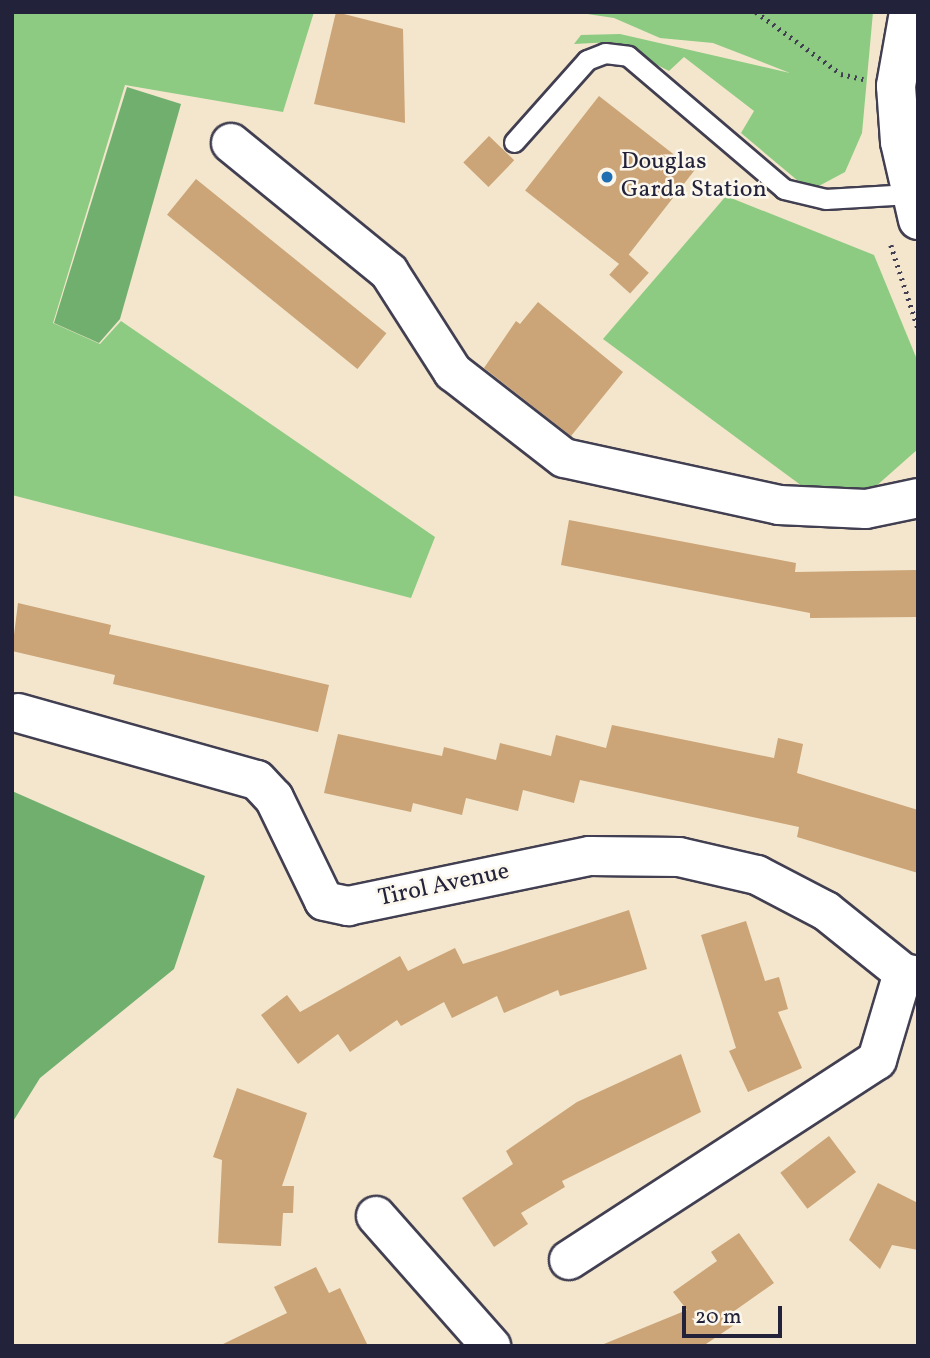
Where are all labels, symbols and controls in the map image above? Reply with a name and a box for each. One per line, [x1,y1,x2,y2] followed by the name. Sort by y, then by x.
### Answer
[621,149,767,205] place label: Douglas Garda Station
[599,169,615,185] marker: Douglas Garda Station
[376,858,512,914] street label: Tirol Avenue
[685,1292,785,1336] scale bar
[695,1303,741,1332] text: 20 m

